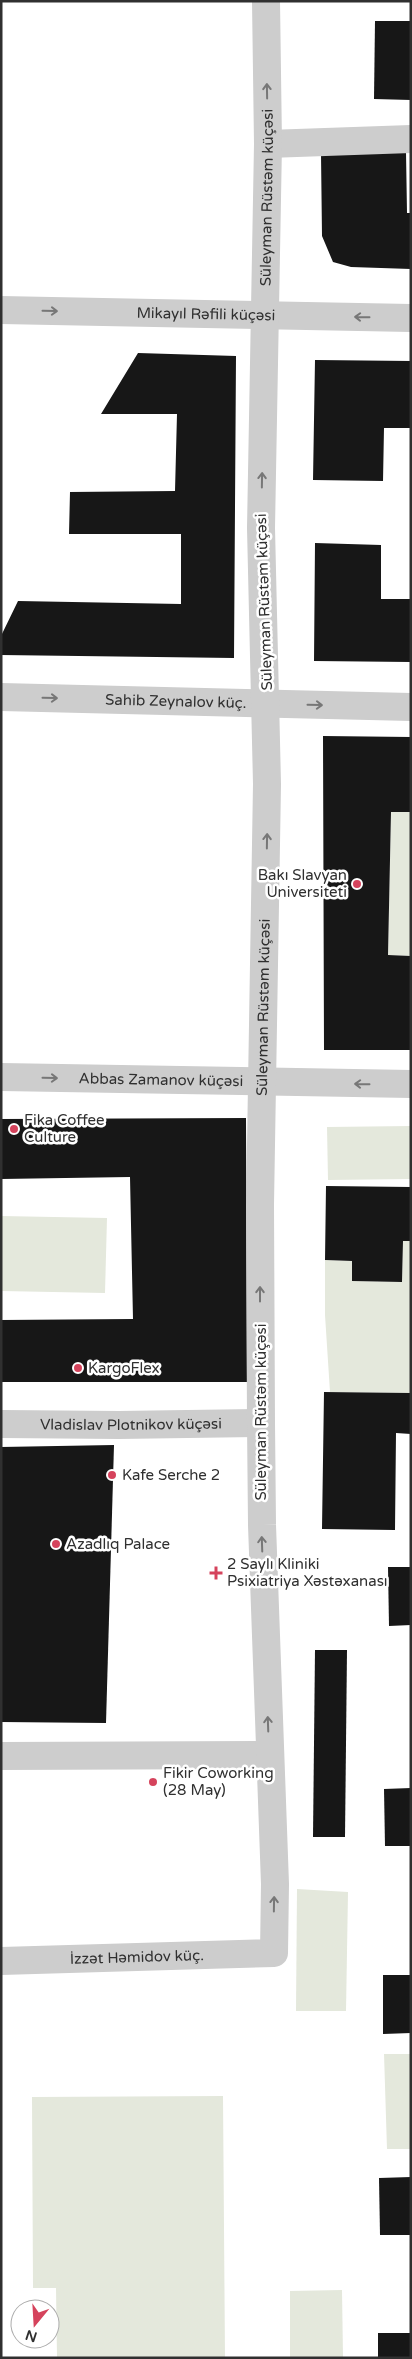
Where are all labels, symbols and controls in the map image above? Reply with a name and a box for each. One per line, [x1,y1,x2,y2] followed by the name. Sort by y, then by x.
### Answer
[262,83,272,100] one-way arrow
[256,109,277,286] street label: Süleyman Rüstəm küçəsi
[136,304,275,324] street label: Mikayıl Rəfili küçəsi
[42,306,58,316] one-way arrow
[354,312,370,321] one-way arrow
[257,473,267,489] one-way arrow
[252,513,276,691] street label: Süleyman Rüstəm küçəsi
[105,691,247,712] street label: Sahib Zeynalov küç.
[42,693,58,703] one-way arrow
[306,700,323,710] one-way arrow
[262,833,271,849] one-way arrow
[258,866,347,901] place label: Bakı Slavyan Universiteti
[351,878,363,890] marker: Bakı Slavyan Universiteti
[253,919,274,1096] street label: Süleyman Rüstəm küçəsi
[79,1069,243,1090] street label: Abbas Zamanov küçəsi
[42,1073,58,1083] one-way arrow
[354,1079,370,1089] one-way arrow
[24,1111,104,1146] place label: Fika Coffee Culture
[8,1123,20,1135] marker: Fika Coffee Culture
[255,1287,265,1303] one-way arrow
[252,1323,270,1501] street label: Süleyman Rüstəm küçəsi
[88,1359,160,1377] place label: KargoFlex
[72,1362,84,1374] marker: KargoFlex
[40,1415,222,1434] street label: Vladislav Plotnikov küçəsi
[122,1466,220,1484] place label: Kafe Serche 2
[106,1469,118,1481] marker: Kafe Serche 2
[66,1535,170,1553] place label: Azadlıq Palace
[258,1537,267,1553] one-way arrow
[50,1538,62,1550] marker: Azadlıq Palace
[227,1555,388,1590] place label: 2 Saylı Kliniki Psixiatriya Xəstəxanası
[209,1566,223,1580] marker: 2 Saylı Kliniki Psixiatriya Xəstəxanası
[263,1716,273,1732] one-way arrow
[163,1764,274,1799] place label: Fikir Coworking (28 May)
[147,1776,159,1788] marker: Fikir Coworking (28 May)
[270,1896,279,1912] one-way arrow
[70,1946,204,1968] street label: İzzət Həmidov küç.
[10,2299,60,2349] north arrow
[23,2326,39,2346] text: N

